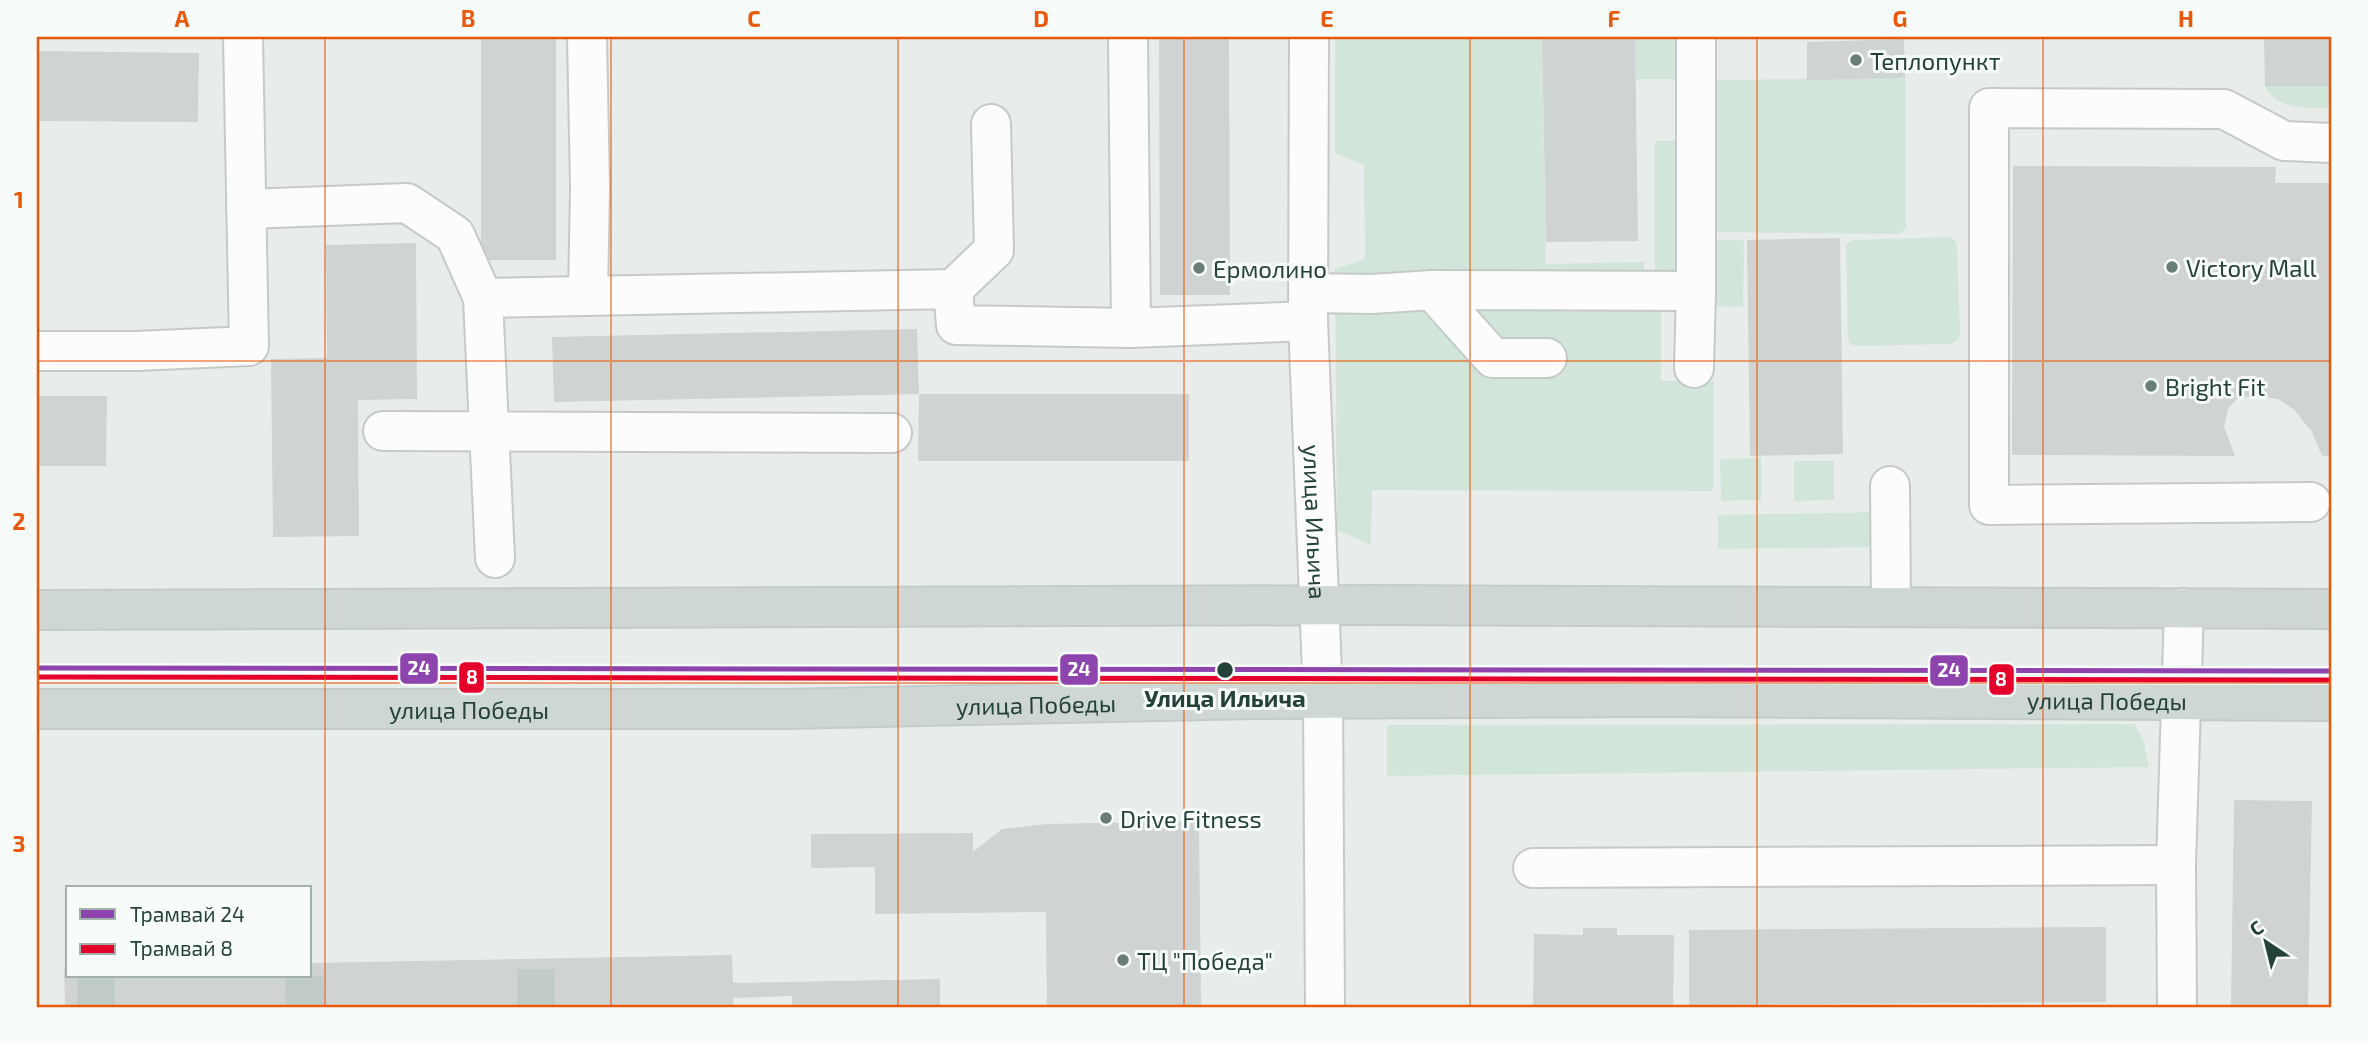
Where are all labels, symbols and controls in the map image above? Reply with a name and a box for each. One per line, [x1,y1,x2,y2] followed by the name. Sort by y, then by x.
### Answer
[174,4,190,32] text: A
[461,4,475,32] text: B
[747,4,761,32] text: C
[1033,4,1049,32] text: D
[1320,4,1334,32] text: E
[1608,4,1621,32] text: F
[1893,4,1907,32] text: G
[2178,4,2194,32] text: H
[1870,46,2001,76] place label: Теплопункт
[1848,52,1864,68] marker: Теплопункт
[14,185,24,213] text: 1
[2186,253,2317,282] place label: Victory Mall
[1213,254,1327,283] place label: Ермолино
[2164,259,2180,275] marker: Victory Mall
[1191,260,1207,276] marker: Ермолино
[2165,372,2265,401] place label: Bright Fit
[2143,378,2159,394] marker: Bright Fit
[1297,444,1334,600] street label: улица Ильича
[12,507,26,535] text: 2
[399,652,439,685] line badge: 24
[1059,653,1099,686] line badge: 24
[1929,654,1969,687] line badge: 24
[407,656,431,679] text: 24
[1067,657,1091,680] text: 24
[1937,658,1961,681] text: 24
[1215,660,1235,680] marker: Улица Ильича
[458,661,485,694] line badge: 8
[1988,663,2015,696] line badge: 8
[466,665,478,688] text: 8
[1995,667,2007,690] text: 8
[1144,683,1306,712] place label: Улица Ильича
[2027,685,2187,715] street label: улица Победы
[956,687,1116,721] street label: улица Победы
[389,695,549,725] street label: улица Победы
[1120,804,1262,833] place label: Drive Fitness
[1098,810,1114,826] marker: Drive Fitness
[12,829,26,857] text: 3
[66,886,312,978] legend
[130,901,245,926] text: Трамвай 24
[2232,908,2302,978] north arrow
[2245,915,2267,940] text: С
[130,935,233,960] text: Трамвай 8
[1137,946,1273,975] place label: ТЦ "Победа"
[1115,952,1131,968] marker: ТЦ "Победа"

